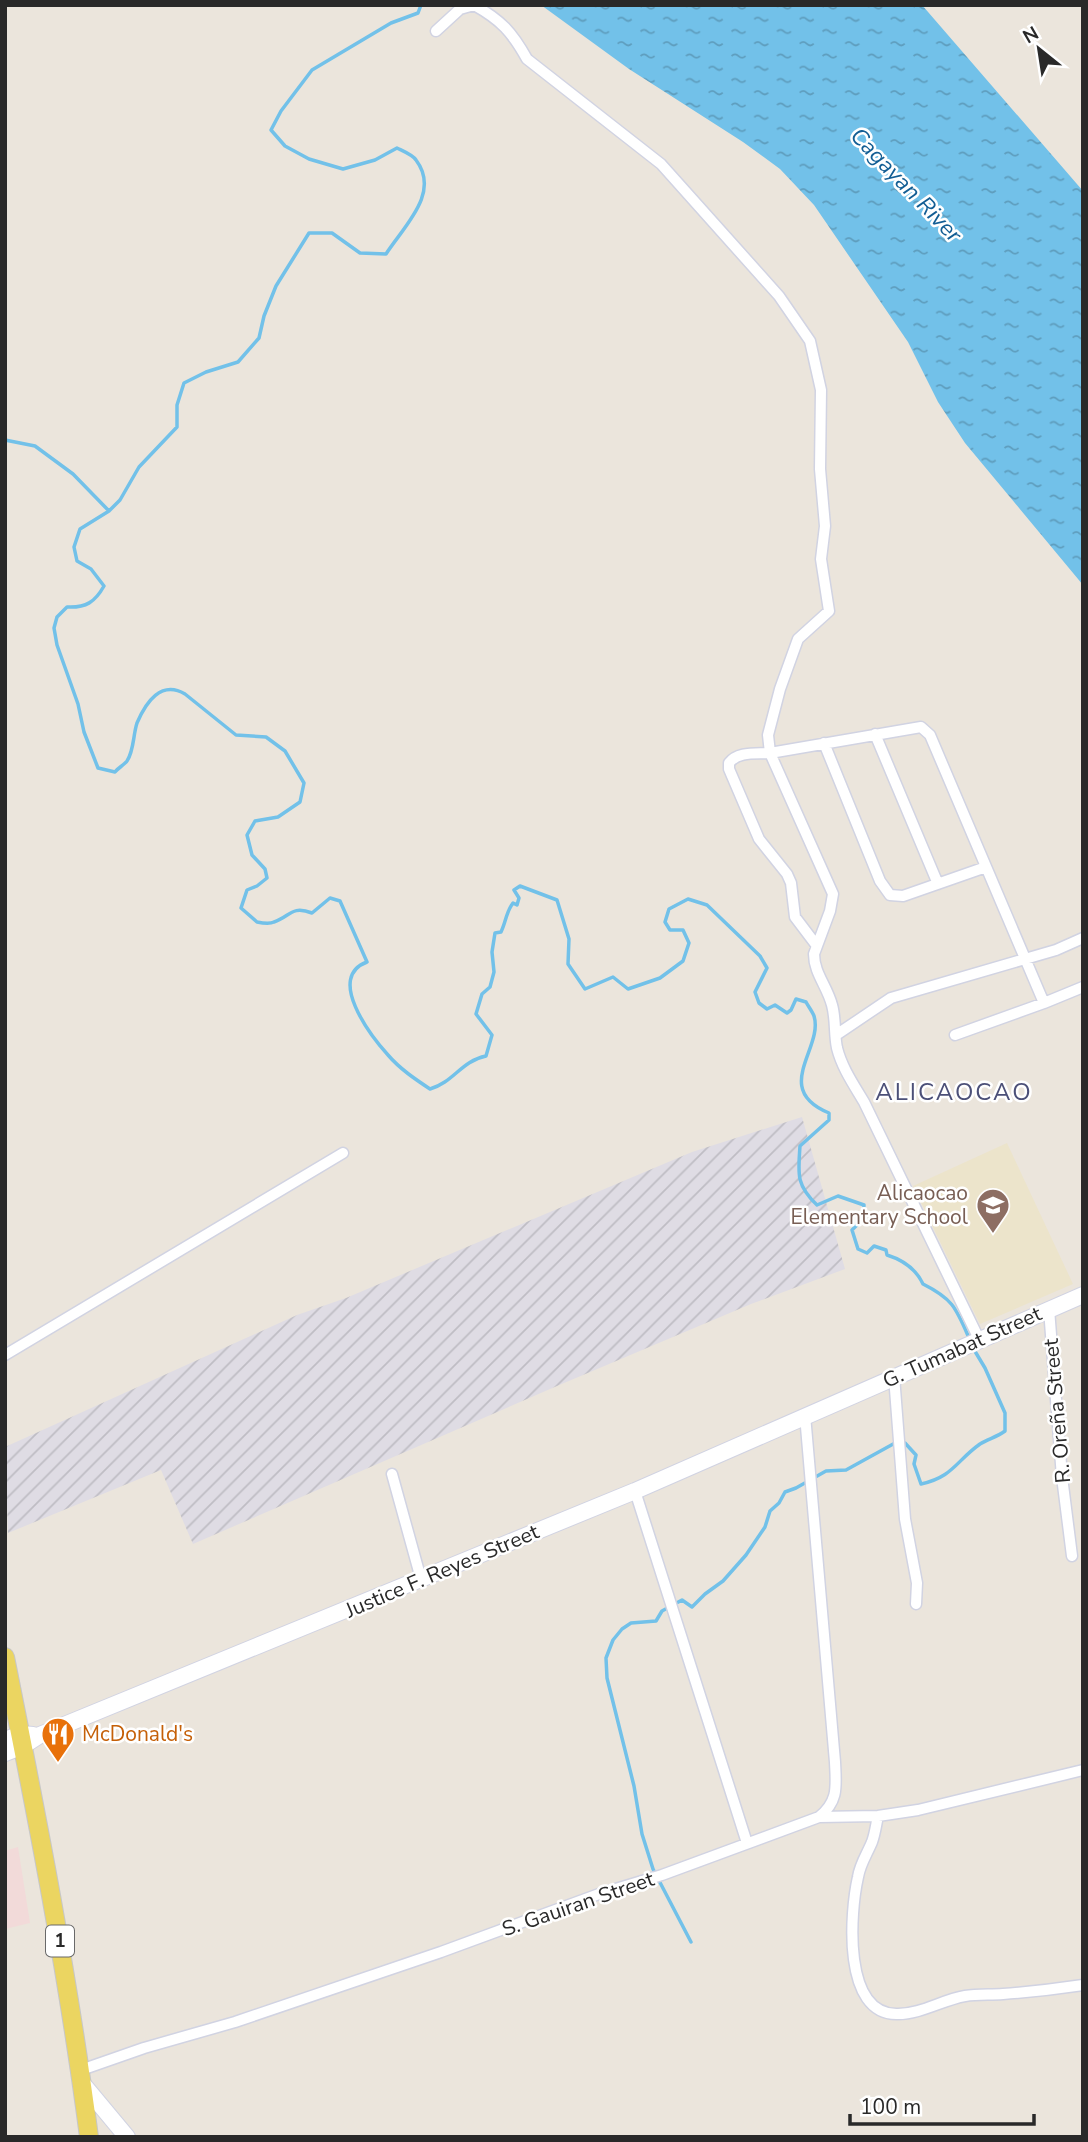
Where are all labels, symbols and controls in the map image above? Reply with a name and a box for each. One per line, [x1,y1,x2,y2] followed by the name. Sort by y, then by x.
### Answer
[1004,14,1074,84] north arrow
[1018,20,1044,50] text: N
[843,121,969,250] water label: Cagayan River
[875,1076,1033,1108] district label: ALICAOCAO
[790,1179,969,1231] place label: Alicaocao Elementary School
[974,1186,1012,1235] school or university icon: Alicaocao Elementary School
[878,1299,1046,1395] street label: G. Tumabat Street
[1037,1337,1077,1484] street label: R. Oreña Street
[340,1517,544,1625] street label: Justice F. Reyes Street
[39,1715,77,1764] restaurant icon: McDonald's
[82,1720,193,1748] place label: McDonald's
[498,1865,658,1943] street label: S. Gauiran Street
[46,1926,74,1956] road number: 1
[850,2082,1034,2126] scale bar
[860,2093,921,2121] text: 100 m

